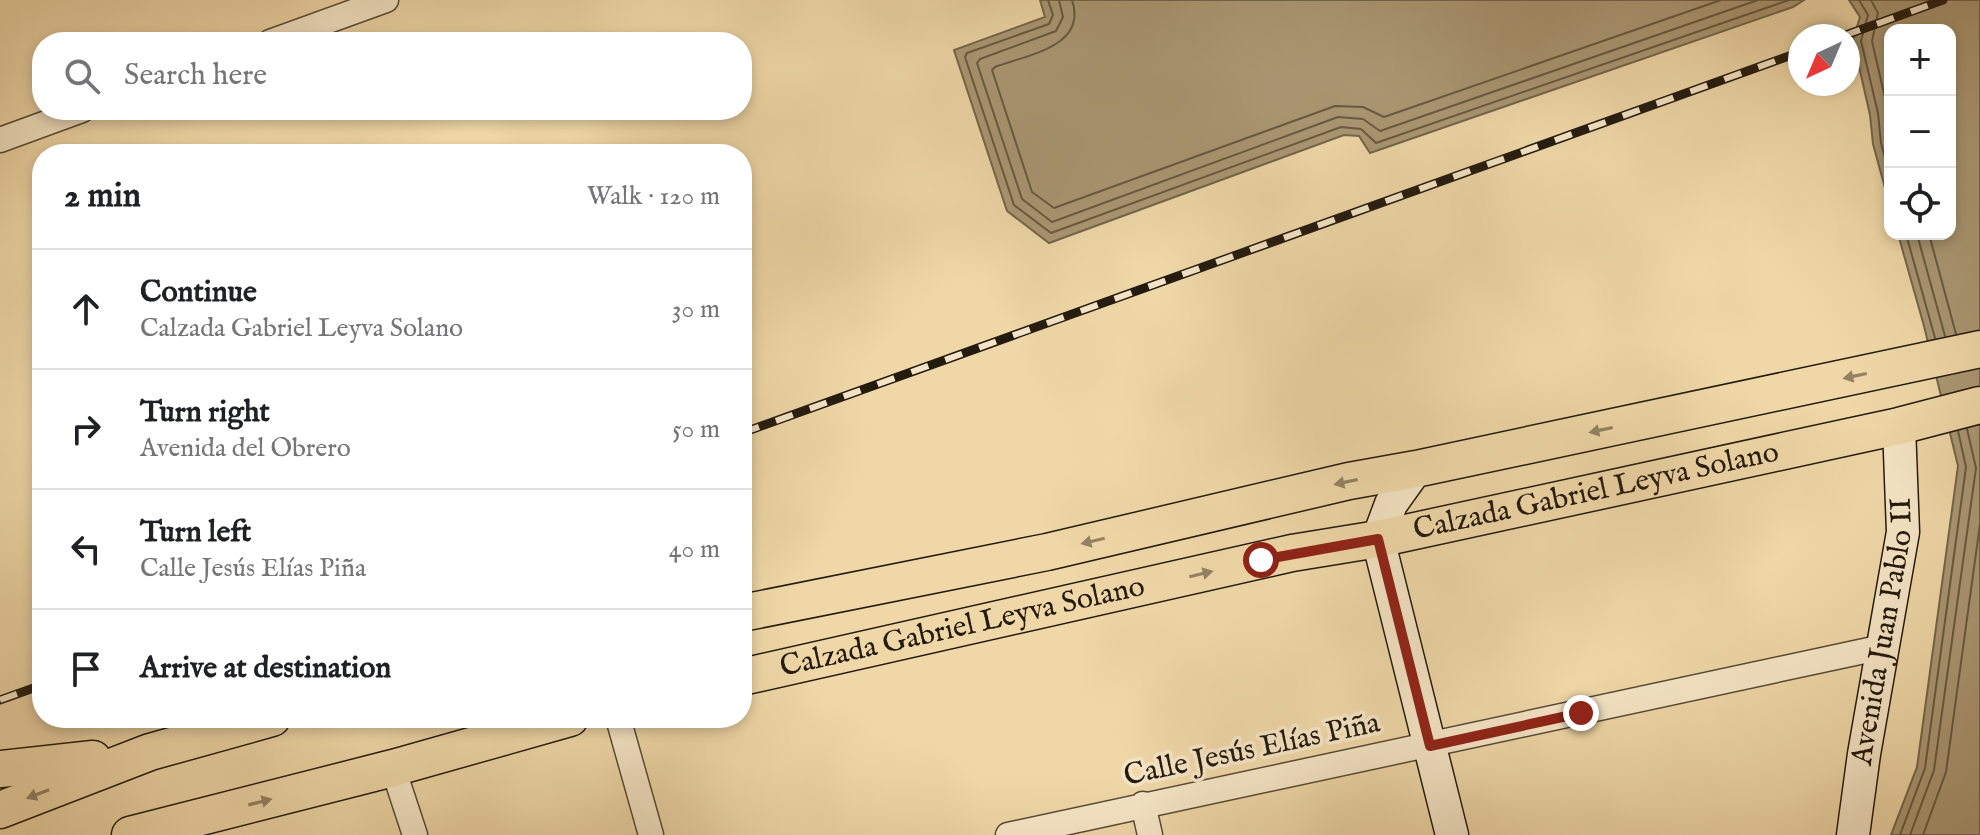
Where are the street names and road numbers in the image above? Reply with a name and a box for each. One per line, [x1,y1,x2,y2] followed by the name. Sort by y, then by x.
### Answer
[1410,434,1782,550] street label: Calzada Gabriel Leyva Solano
[1844,497,1922,769] street label: Avenida Juan Pablo II
[776,568,1149,687] street label: Calzada Gabriel Leyva Solano
[1120,704,1384,796] street label: Calle Jesús Elías Piña

